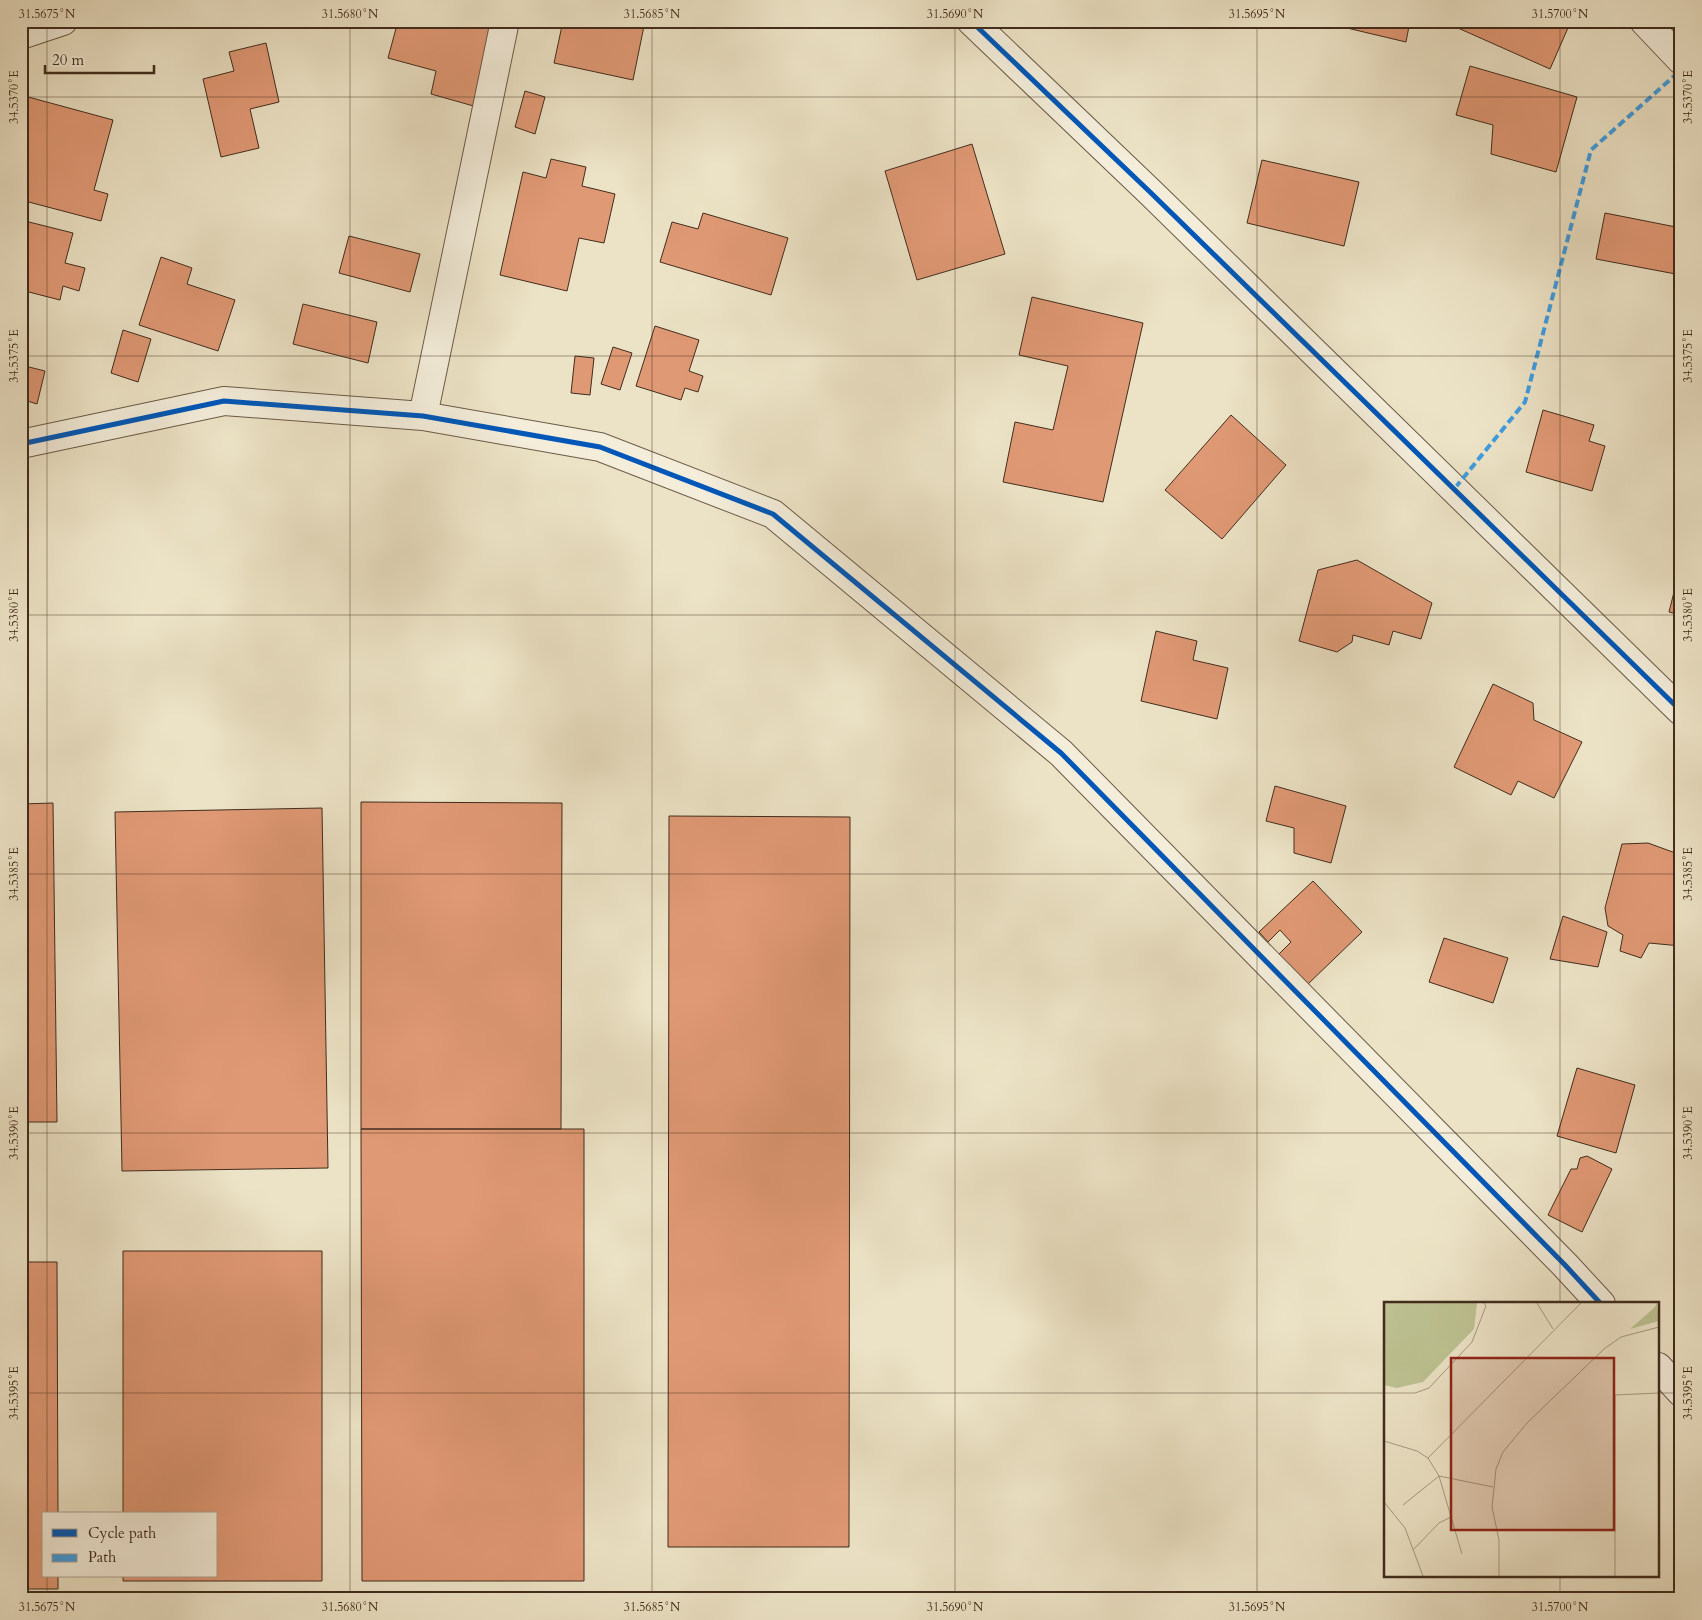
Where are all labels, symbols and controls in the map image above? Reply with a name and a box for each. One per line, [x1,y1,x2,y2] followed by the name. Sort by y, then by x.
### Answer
[19,6,76,22] text: 31.5675°N
[322,6,379,22] text: 31.5680°N
[624,6,681,22] text: 31.5685°N
[927,6,984,22] text: 31.5690°N
[1229,6,1286,22] text: 31.5695°N
[1532,6,1589,22] text: 31.5700°N
[45,42,154,74] scale bar
[52,50,84,70] text: 20 m
[6,70,22,124] text: 34.5370°E
[1680,70,1696,124] text: 34.5370°E
[6,329,22,383] text: 34.5375°E
[1680,329,1696,383] text: 34.5375°E
[6,588,22,642] text: 34.5380°E
[1680,588,1696,642] text: 34.5380°E
[6,847,22,901] text: 34.5385°E
[1680,847,1696,901] text: 34.5385°E
[6,1106,22,1160] text: 34.5390°E
[1680,1106,1696,1160] text: 34.5390°E
[1384,1302,1660,1578] inset map
[6,1366,22,1420] text: 34.5395°E
[1680,1366,1696,1420] text: 34.5395°E
[42,1512,218,1578] legend
[88,1523,157,1543] text: Cycle path
[88,1547,117,1567] text: Path
[19,1599,76,1615] text: 31.5675°N
[322,1599,379,1615] text: 31.5680°N
[624,1599,681,1615] text: 31.5685°N
[927,1599,984,1615] text: 31.5690°N
[1229,1599,1286,1615] text: 31.5695°N
[1532,1599,1589,1615] text: 31.5700°N

